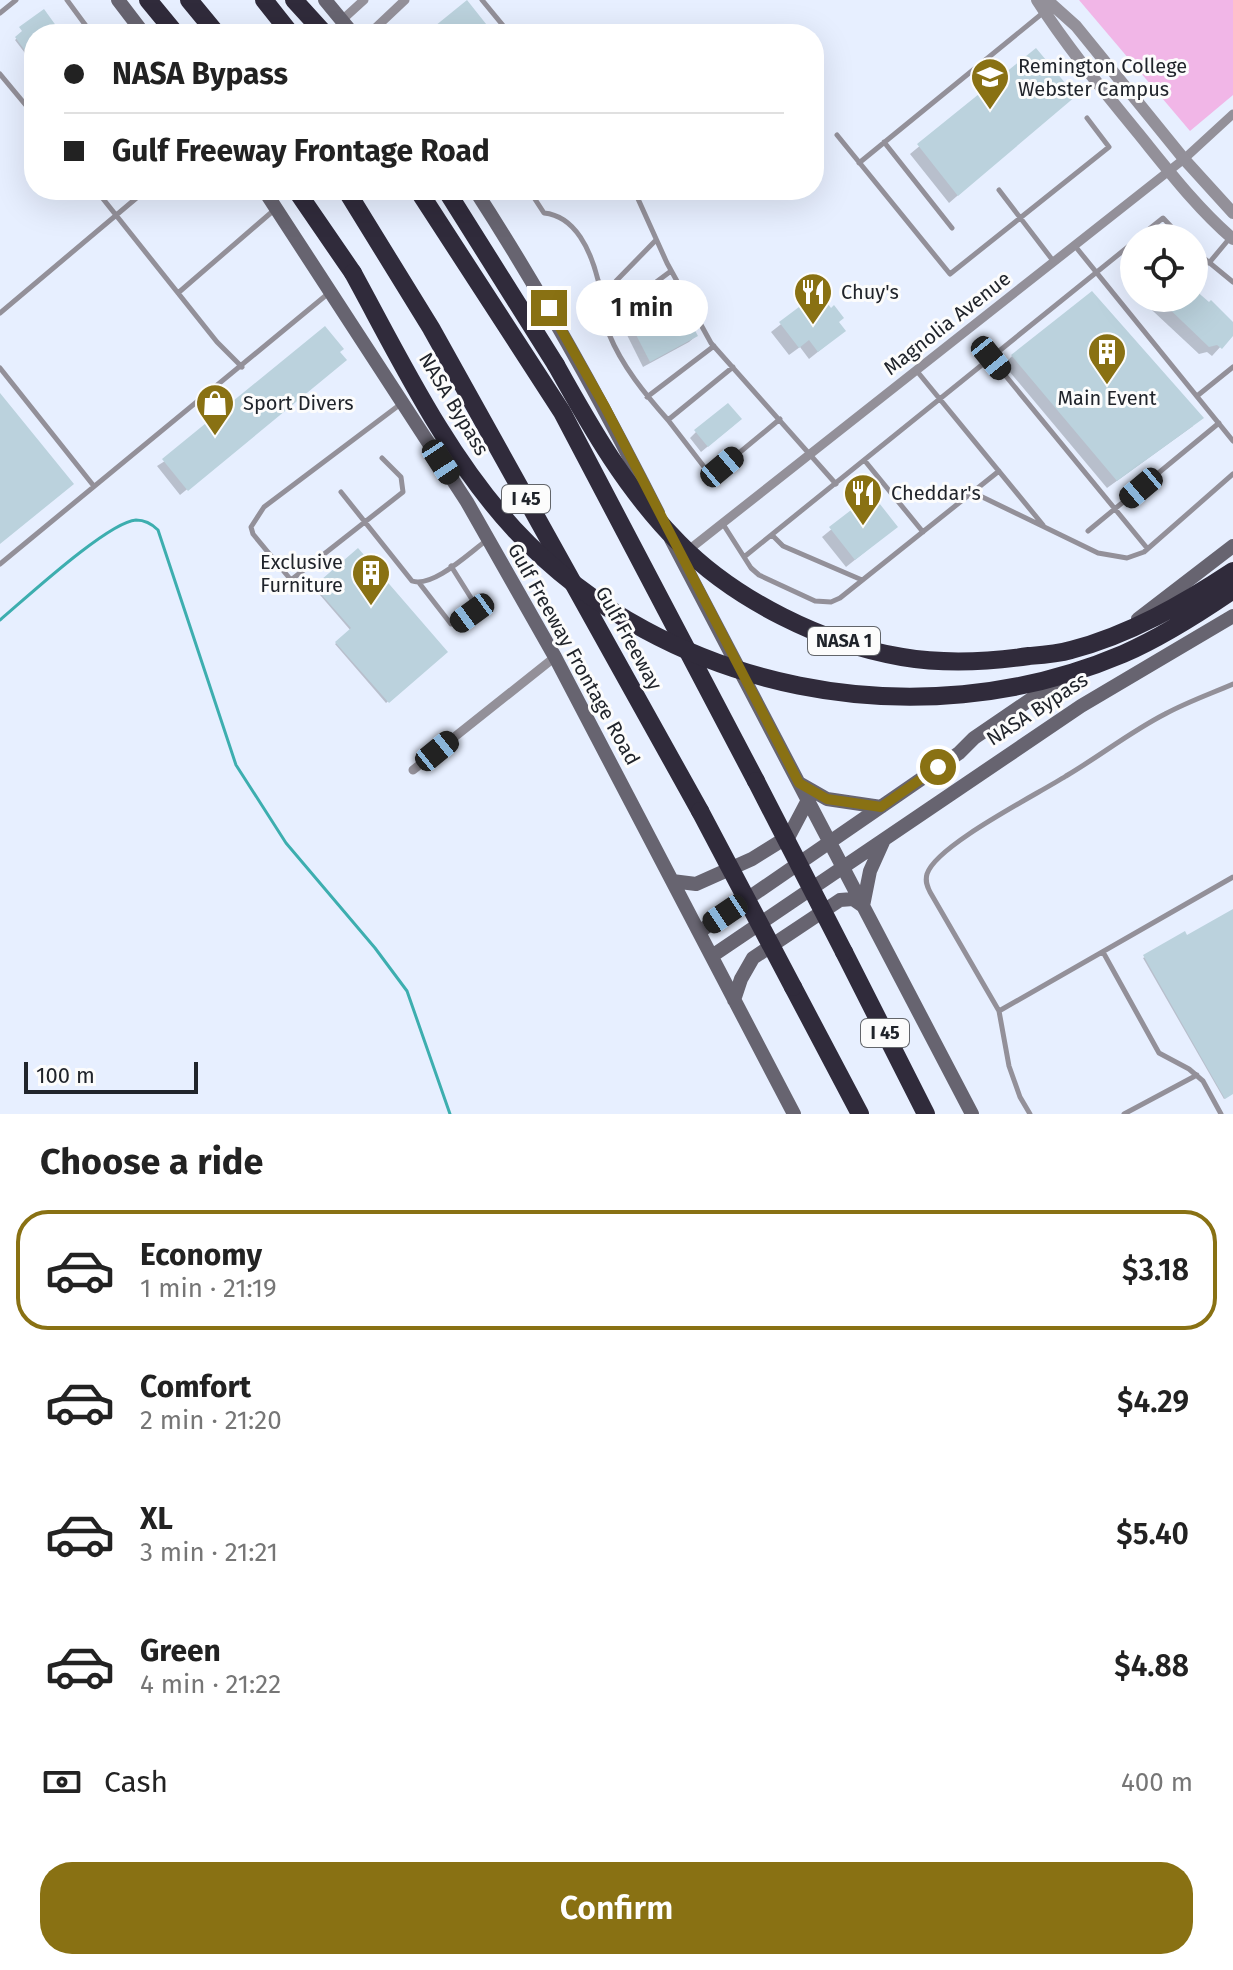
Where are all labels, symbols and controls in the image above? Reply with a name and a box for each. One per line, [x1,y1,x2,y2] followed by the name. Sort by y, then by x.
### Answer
[1018,54,1187,101] place label: Remington College Webster Campus
[112,56,288,92] text: NASA Bypass
[969,56,1011,111] school or university icon: Remington College Webster Campus
[112,133,490,169] text: Gulf Freeway Frontage Road
[1120,224,1208,312] map controls
[1120,224,1208,312] button: locate
[879,266,1015,380] street label: Magnolia Avenue
[792,271,834,326] restaurant icon: Chuy's
[577,280,709,336] callout: 1 min
[841,280,899,304] place label: Chuy's
[531,290,567,326] route end
[611,292,673,323] text: 1 min
[1086,331,1128,386] building icon: Main Event
[967,332,1015,384] car
[414,348,494,460] street label: NASA Bypass
[194,382,236,437] shop icon: Sport Divers
[1058,386,1157,410] place label: Main Event
[243,391,354,415] place label: Sport Divers
[418,435,464,489] car
[696,442,748,492] car
[1115,463,1167,513] car
[842,472,884,527] restaurant icon: Cheddar's
[891,481,981,505] place label: Cheddar's
[502,485,550,513] road number: I 45
[503,539,645,769] street label: Gulf Freeway Frontage Road
[260,550,343,597] place label: Exclusive Furniture
[350,552,392,607] building icon: Exclusive Furniture
[591,582,667,694] street label: Gulf Freeway
[446,589,498,637] car
[808,627,880,655] road number: NASA 1
[982,667,1092,751] street label: NASA Bypass
[411,727,463,775] car
[920,749,956,785] route start
[698,891,752,937] car
[861,1019,909,1047] road number: I 45
[24,1058,198,1094] scale bar
[36,1062,95,1089] text: 100 m
[40,1140,263,1184] text: Choose a ride
[44,1234,116,1306] icon: car
[140,1237,262,1273] text: Economy
[1122,1252,1189,1288] text: $3.18
[140,1273,277,1304] text: 1 min · 21:19
[44,1366,116,1438] icon: car
[140,1369,251,1405] text: Comfort
[1117,1384,1189,1420] text: $4.29
[140,1405,282,1436] text: 2 min · 21:20
[44,1498,116,1570] icon: car
[140,1501,173,1537] text: XL
[1116,1516,1189,1552] text: $5.40
[140,1537,278,1568] text: 3 min · 21:21
[44,1630,116,1702] icon: car
[140,1633,221,1669] text: Green
[1114,1648,1189,1684] text: $4.88
[140,1669,281,1700] text: 4 min · 21:22
[40,1760,84,1804] icon: cash
[104,1764,168,1800] text: Cash
[1121,1767,1193,1798] text: 400 m
[40,1862,1193,1954] button: Confirm

